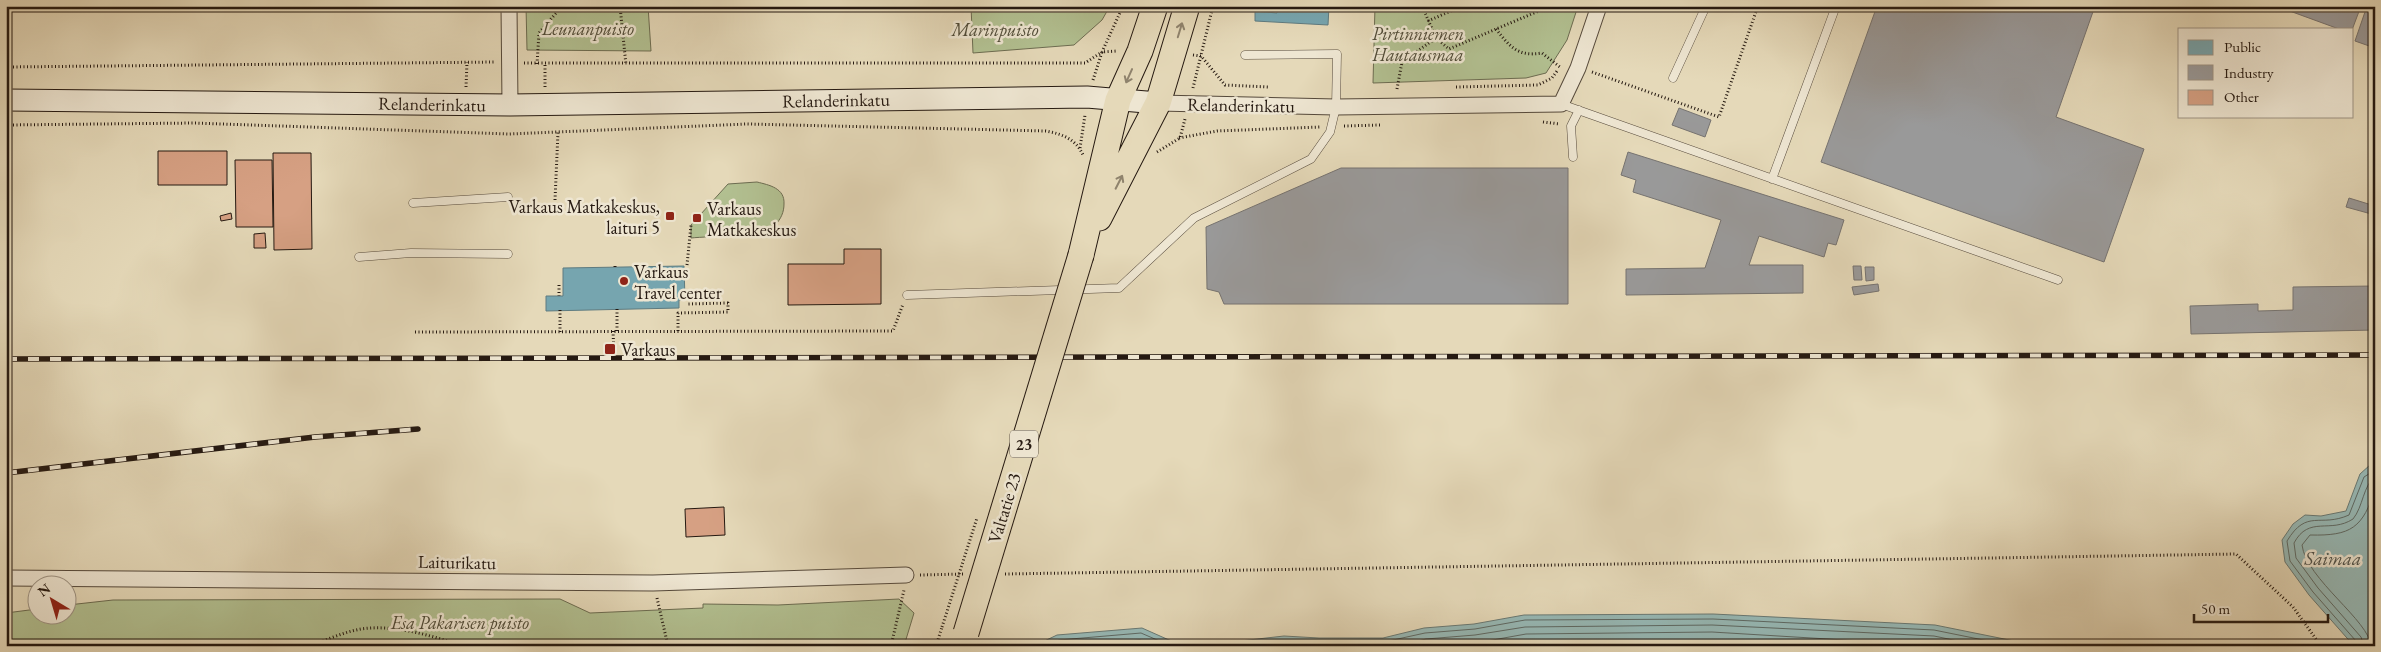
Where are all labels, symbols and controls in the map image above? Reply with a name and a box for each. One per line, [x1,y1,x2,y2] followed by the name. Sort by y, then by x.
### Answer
[541,17,634,41] park label: Leunanpuisto
[950,18,1039,42] park label: Marinpuisto
[1371,22,1464,66] park label: Pirtinniemen Hautausmaa
[1175,23,1185,39] one-way arrow
[2178,28,2354,118] legend
[2224,37,2261,56] text: Public
[2224,63,2274,82] text: Industry
[1124,68,1134,83] one-way arrow
[2224,87,2259,106] text: Other
[782,88,891,112] street label: Relanderinkatu
[378,92,487,116] street label: Relanderinkatu
[1187,93,1296,117] street label: Relanderinkatu
[1114,174,1124,189] one-way arrow
[509,195,660,239] place label: Varkaus Matkakeskus, laituri 5
[707,197,797,241] place label: Varkaus Matkakeskus
[664,210,676,222] marker: Varkaus Matkakeskus, laituri 5
[691,212,703,224] marker: Varkaus Matkakeskus
[634,260,722,304] place label: Varkaus Travel center
[618,275,630,287] marker: Varkaus Travel center
[621,338,676,361] place label: Varkaus
[603,342,617,356] marker: Varkaus
[1010,430,1038,458] road number: 23
[982,470,1026,546] street label: Valtatie 23
[2304,546,2361,571] water label: Saimaa
[418,550,497,574] street label: Laiturikatu
[28,574,78,624] north arrow
[34,579,55,600] text: N
[2194,592,2327,624] scale bar
[2201,599,2230,618] text: 50 m
[390,611,529,635] park label: Esa Pakarisen puisto

